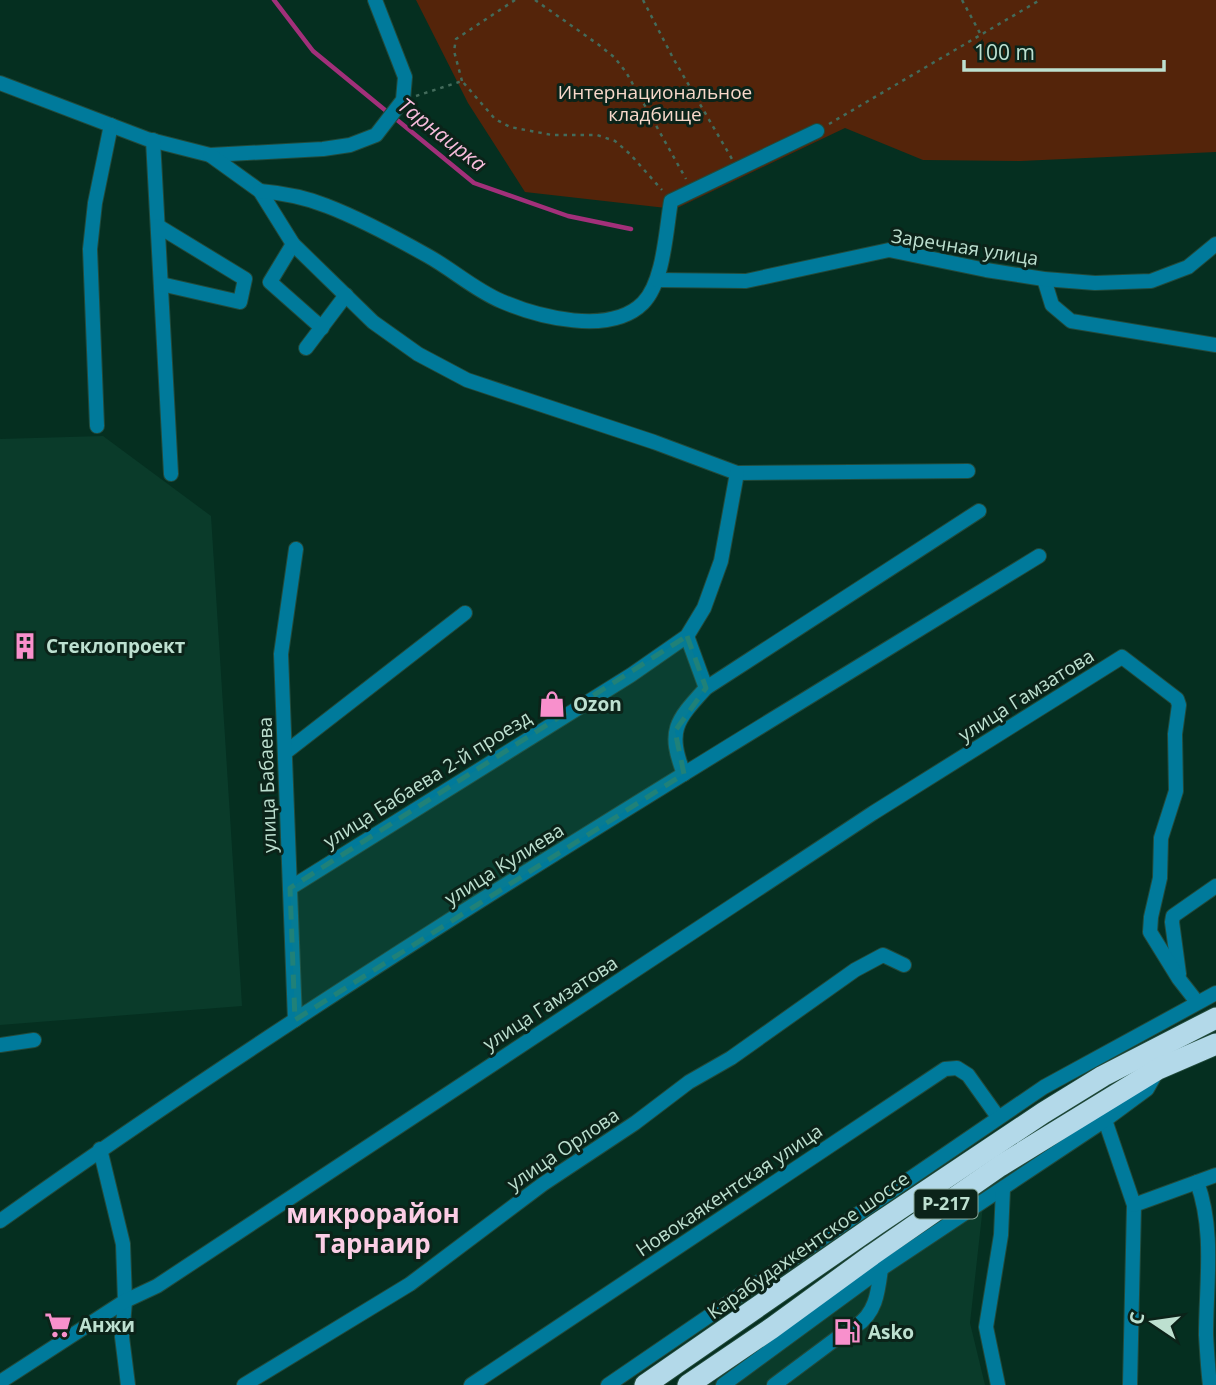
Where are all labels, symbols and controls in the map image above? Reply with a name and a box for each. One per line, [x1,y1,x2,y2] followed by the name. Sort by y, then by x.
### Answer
[964,28,1164,72] scale bar
[974,38,1035,66] text: 100 m
[558,79,752,127] park label: Интернациональное кладбище
[393,91,493,178] water label: Тарнаирка
[890,223,1040,271] street label: Заречная улица
[10,631,40,661] building icon: Стеклопроект
[46,633,186,659] place label: Стеклопроект
[953,643,1099,747] street label: улица Гамзатова
[537,689,567,719] shop icon: Ozon
[573,691,622,717] place label: Ozon
[318,704,536,854] street label: улица Бабаева 2-й проезд
[252,717,282,853] street label: улица Бабаева
[439,817,569,911] street label: улица Кулиева
[478,950,622,1056] street label: улица Гамзатова
[502,1102,624,1196] street label: улица Орлова
[631,1118,827,1262] street label: Новокаякентская улица
[702,1165,914,1325] street label: Карабудахкентское шоссе
[914,1190,978,1218] road number: Р-217
[286,1195,460,1261] district label: микрорайон Тарнаир
[1118,1287,1188,1357] north arrow
[1122,1309,1150,1327] text: С
[43,1310,73,1340] supermarket icon: Анжи
[79,1312,135,1338] place label: Анжи
[832,1317,862,1347] fuel station icon: Asko
[868,1319,914,1345] place label: Asko

